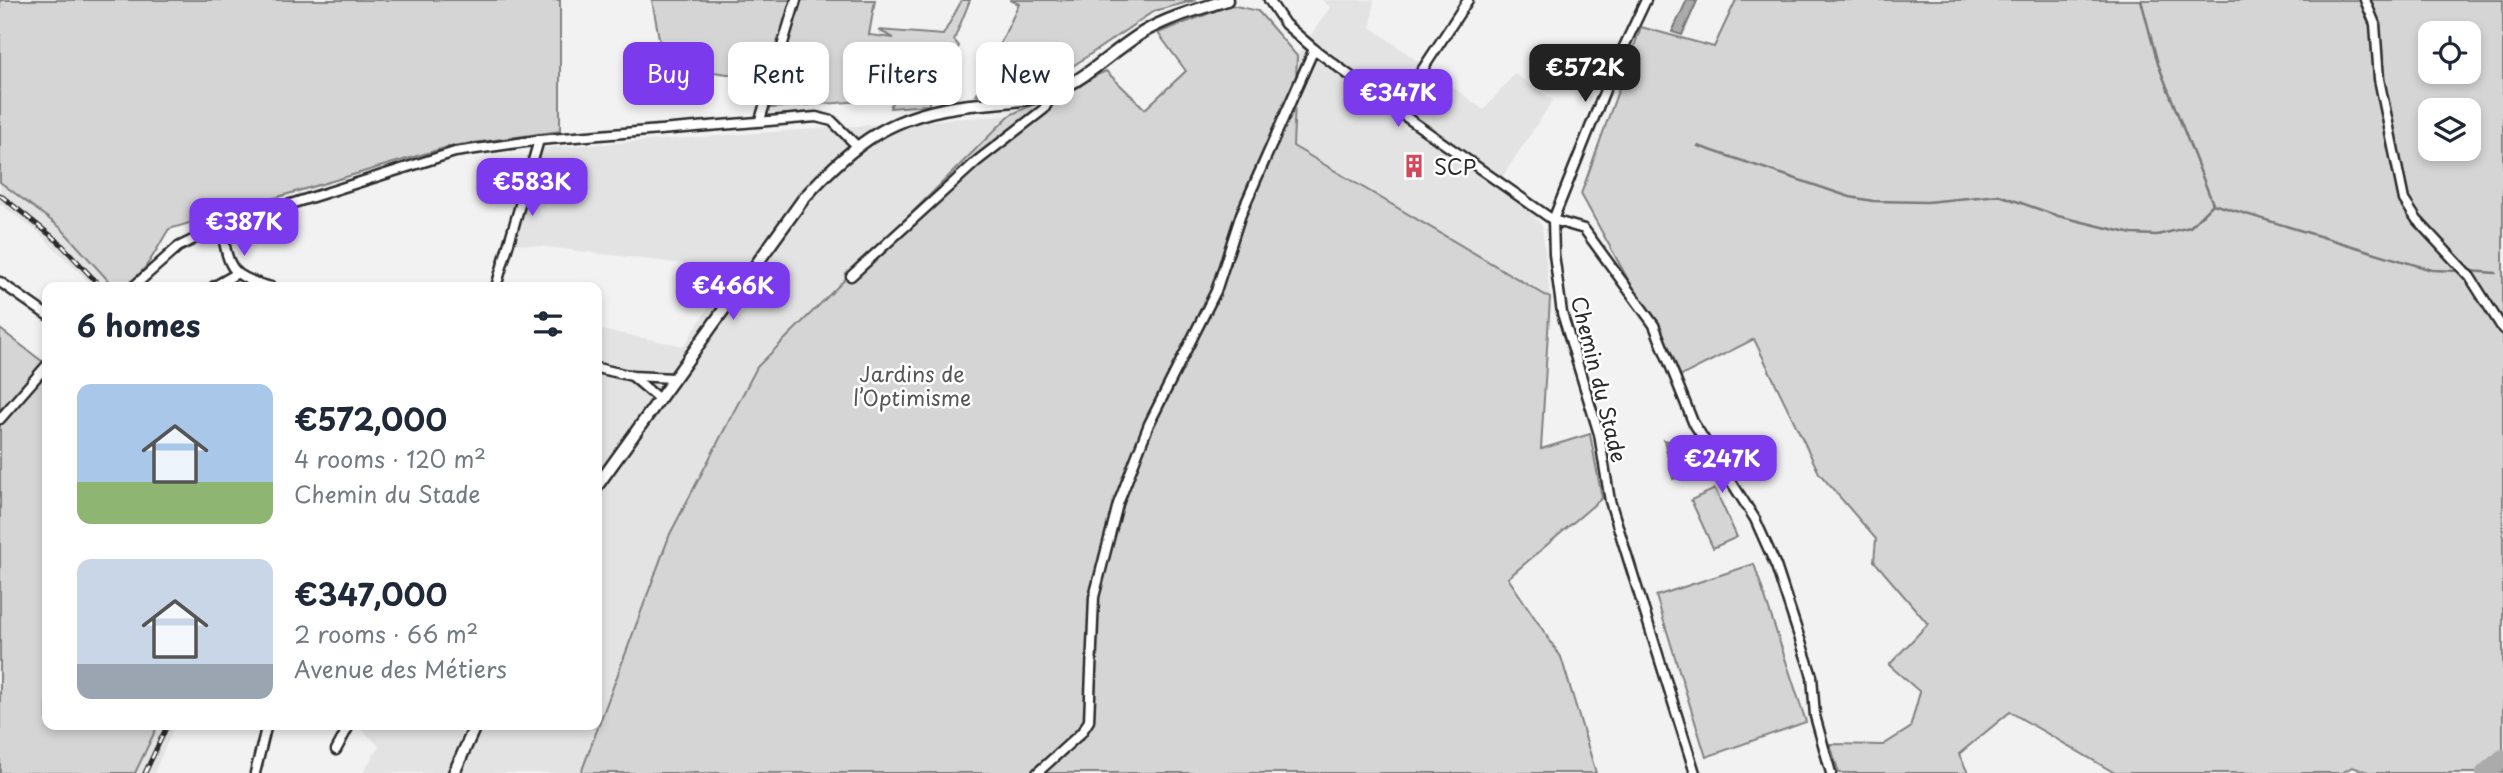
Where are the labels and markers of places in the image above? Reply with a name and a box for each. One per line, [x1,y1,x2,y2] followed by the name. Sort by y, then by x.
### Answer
[1536,44,1634,104] pin: €572K
[1349,69,1447,129] pin: €347K
[1434,150,1476,182] place label: SCP
[1400,152,1428,180] building icon: SCP
[483,158,581,218] pin: €583K
[195,198,293,258] pin: €387K
[684,262,782,322] pin: €466K
[1673,435,1771,495] pin: €247K

